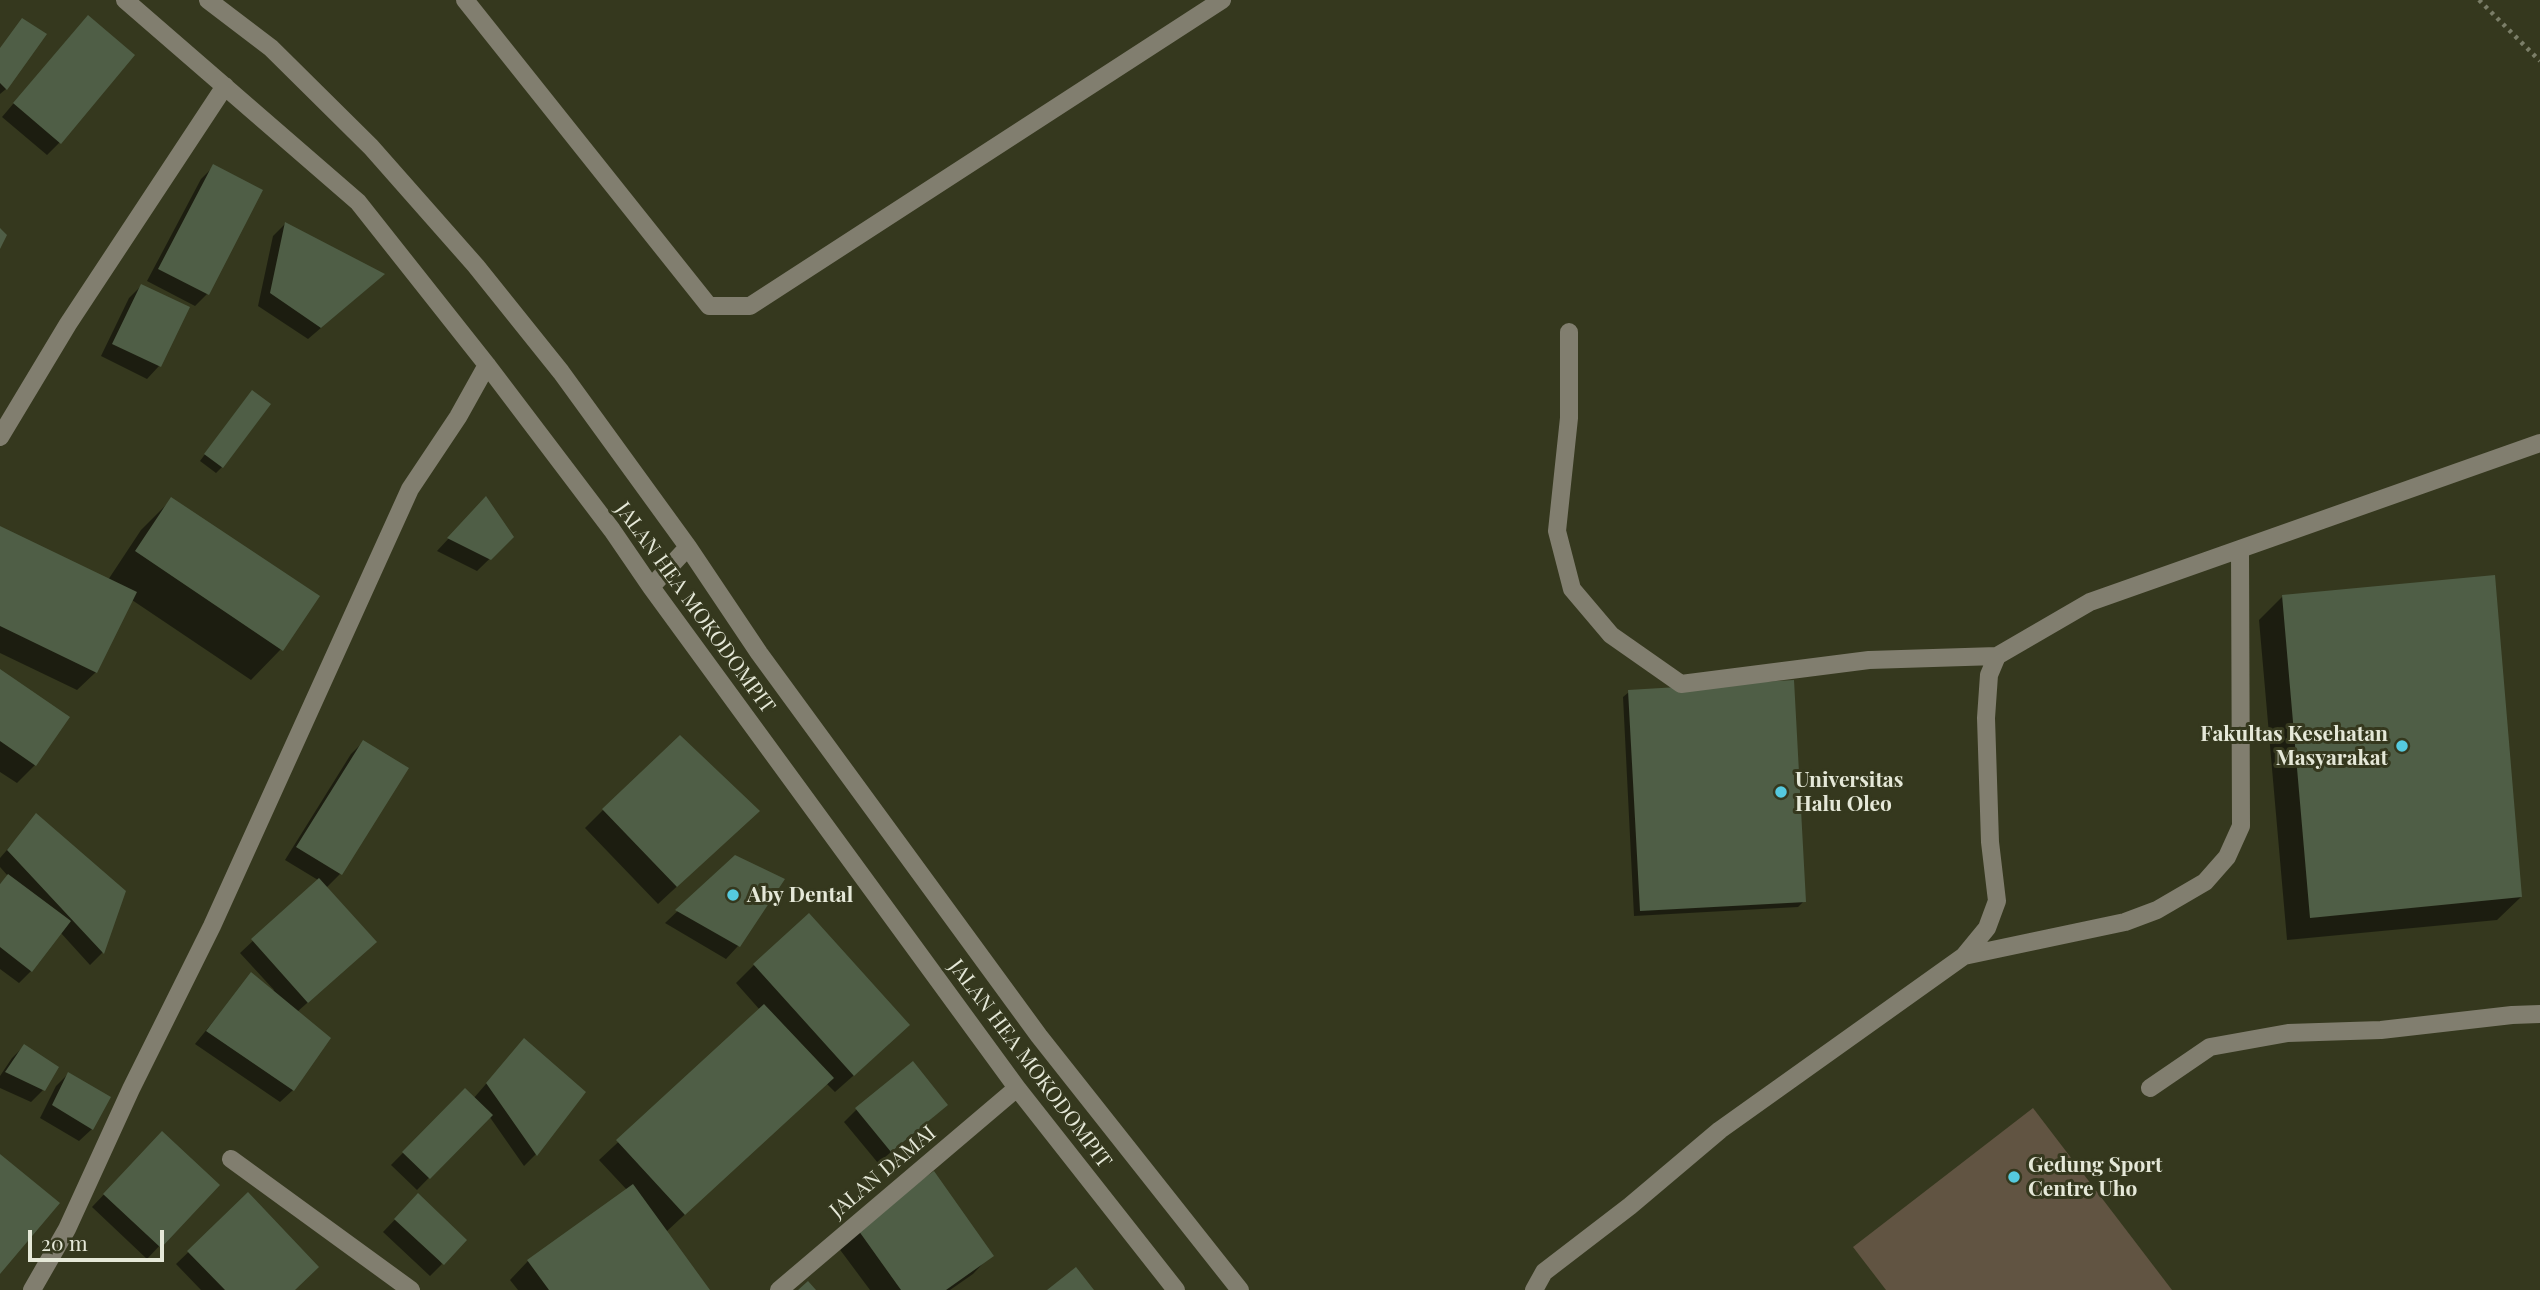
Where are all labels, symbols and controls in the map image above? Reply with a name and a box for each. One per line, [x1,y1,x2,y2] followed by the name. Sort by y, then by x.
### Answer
[610,498,780,718] street label: JALAN HEA MOKODOMPIT
[2200,721,2388,771] place label: Fakultas Kesehatan Masyarakat
[2394,738,2410,754] marker: Fakultas Kesehatan Masyarakat
[1795,767,1903,817] place label: Universitas Halu Oleo
[1773,784,1789,800] marker: Universitas Halu Oleo
[747,882,853,908] place label: Aby Dental
[725,887,741,903] marker: Aby Dental
[943,955,1117,1173] street label: JALAN HEA MOKODOMPIT
[825,1120,941,1224] street label: JALAN DAMAI
[2028,1152,2162,1202] place label: Gedung Sport Centre Uho
[2006,1169,2022,1185] marker: Gedung Sport Centre Uho
[32,1216,168,1260] scale bar
[41,1228,88,1256] text: 20 m

